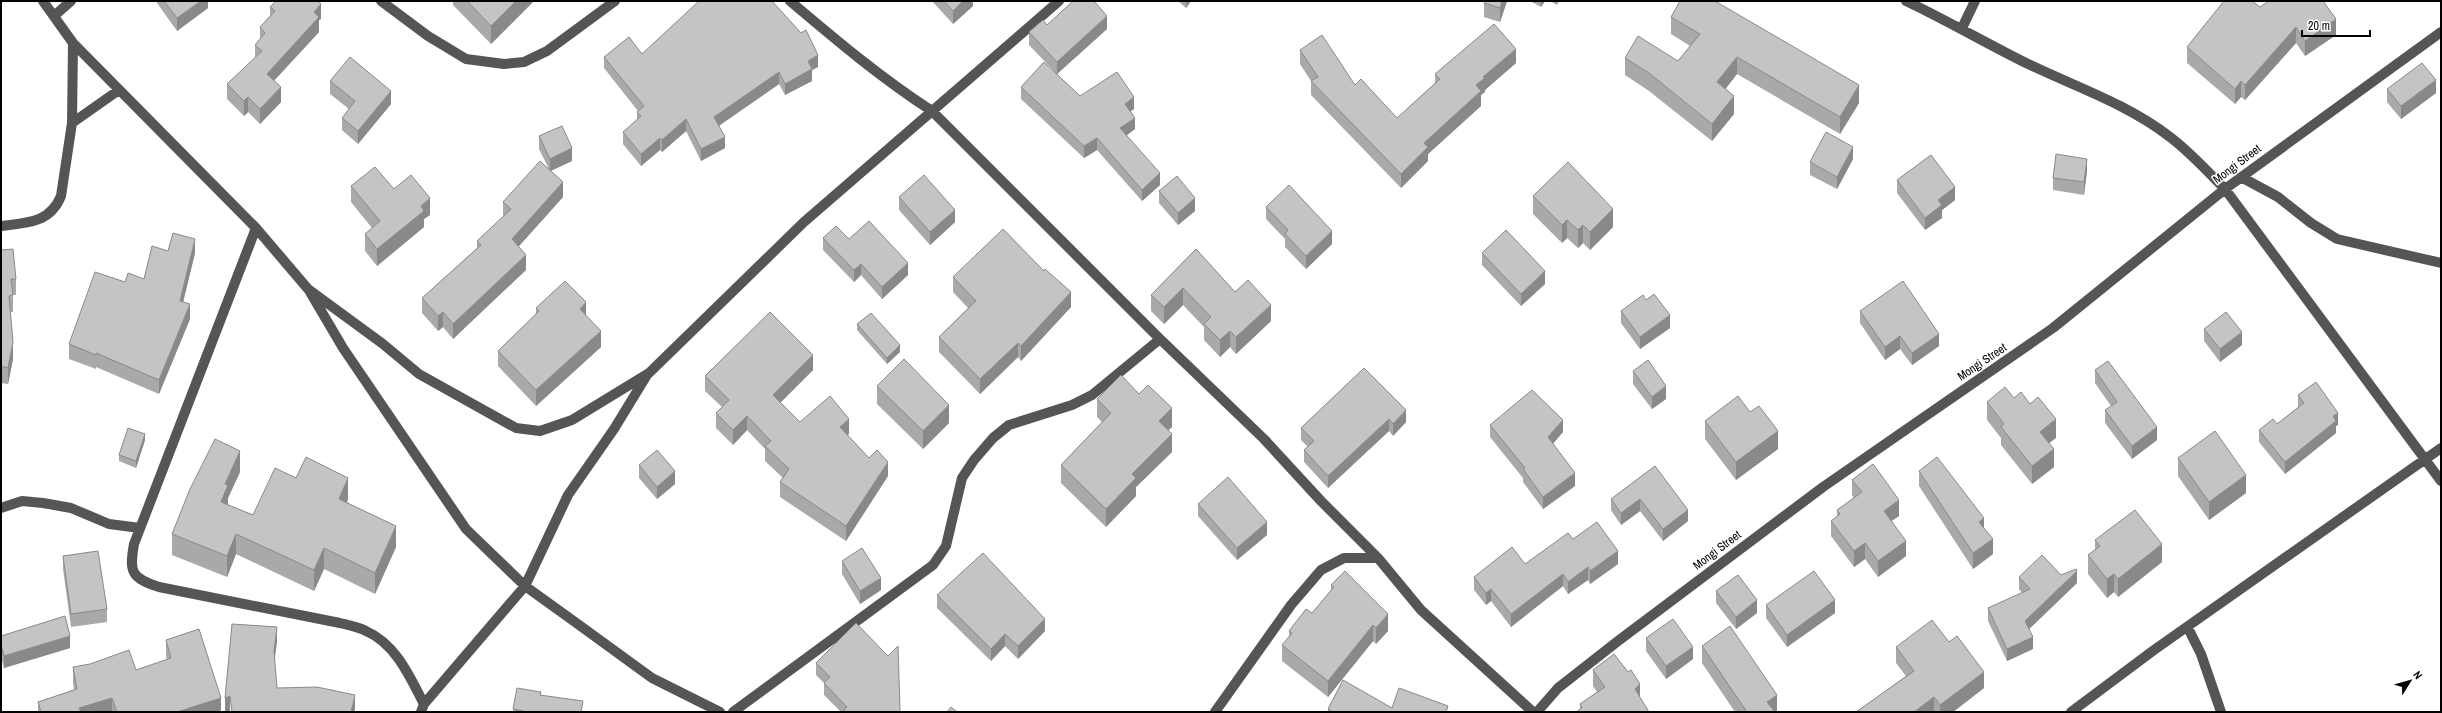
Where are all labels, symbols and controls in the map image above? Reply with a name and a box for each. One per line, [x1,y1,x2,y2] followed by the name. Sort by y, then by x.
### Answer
[2302,12,2370,38] scale bar
[2308,18,2330,34] text: 20 m
[2210,140,2265,187] street label: Mongi Street
[1954,339,2010,384] street label: Mongi Street
[1690,526,1745,573] street label: Mongi Street
[2390,661,2430,701] north arrow
[2410,668,2426,682] text: N

